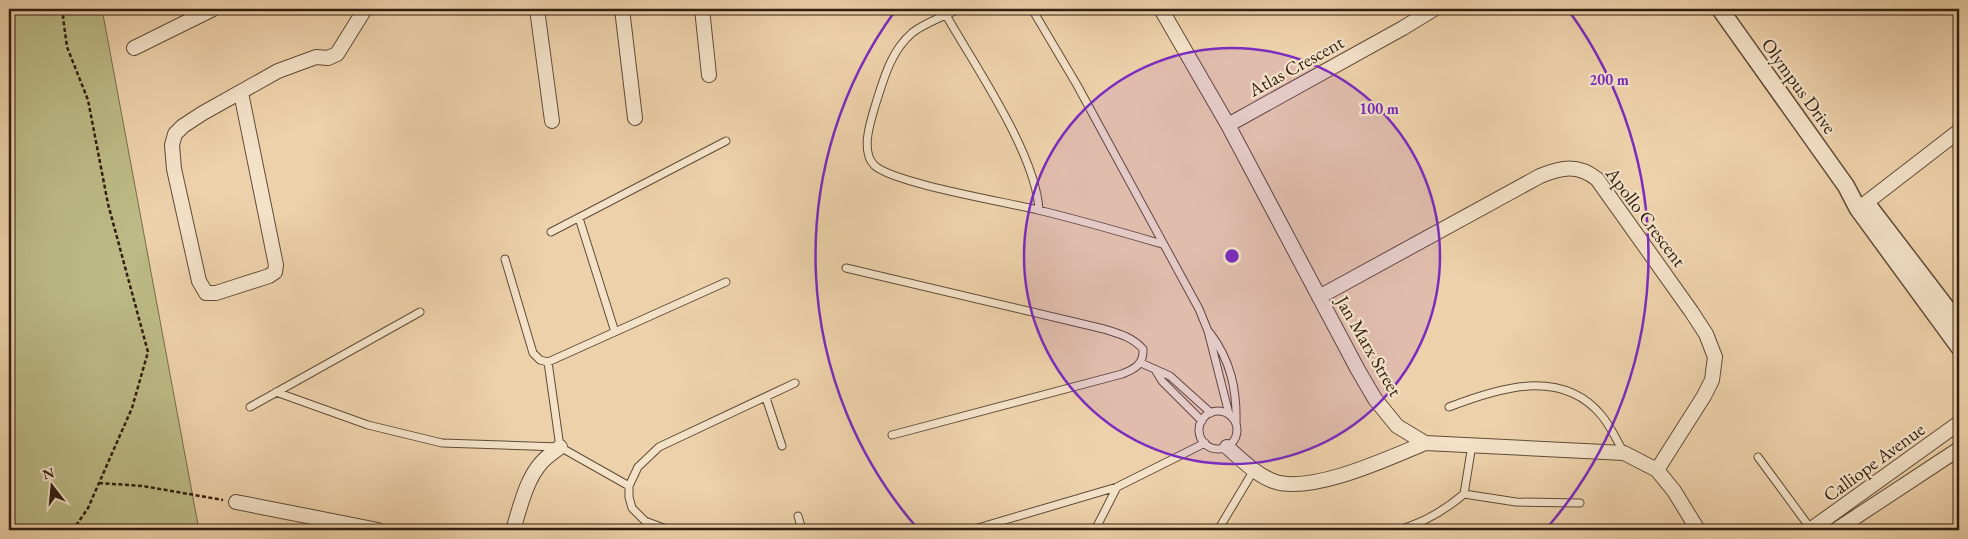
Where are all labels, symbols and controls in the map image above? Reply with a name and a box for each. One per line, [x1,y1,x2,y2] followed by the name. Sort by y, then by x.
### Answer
[1243,30,1348,103] street label: Atlas Crescent
[1756,33,1842,139] street label: Olympus Drive
[1589,70,1629,89] text: 200 m
[1359,99,1399,118] text: 100 m
[1600,161,1692,272] street label: Apollo Crescent
[1223,247,1241,265] centre of rings
[1329,289,1408,401] street label: Jan Marx Street
[1818,417,1930,507] street label: Calliope Avenue
[28,462,78,512] north arrow
[40,463,57,484] text: N

